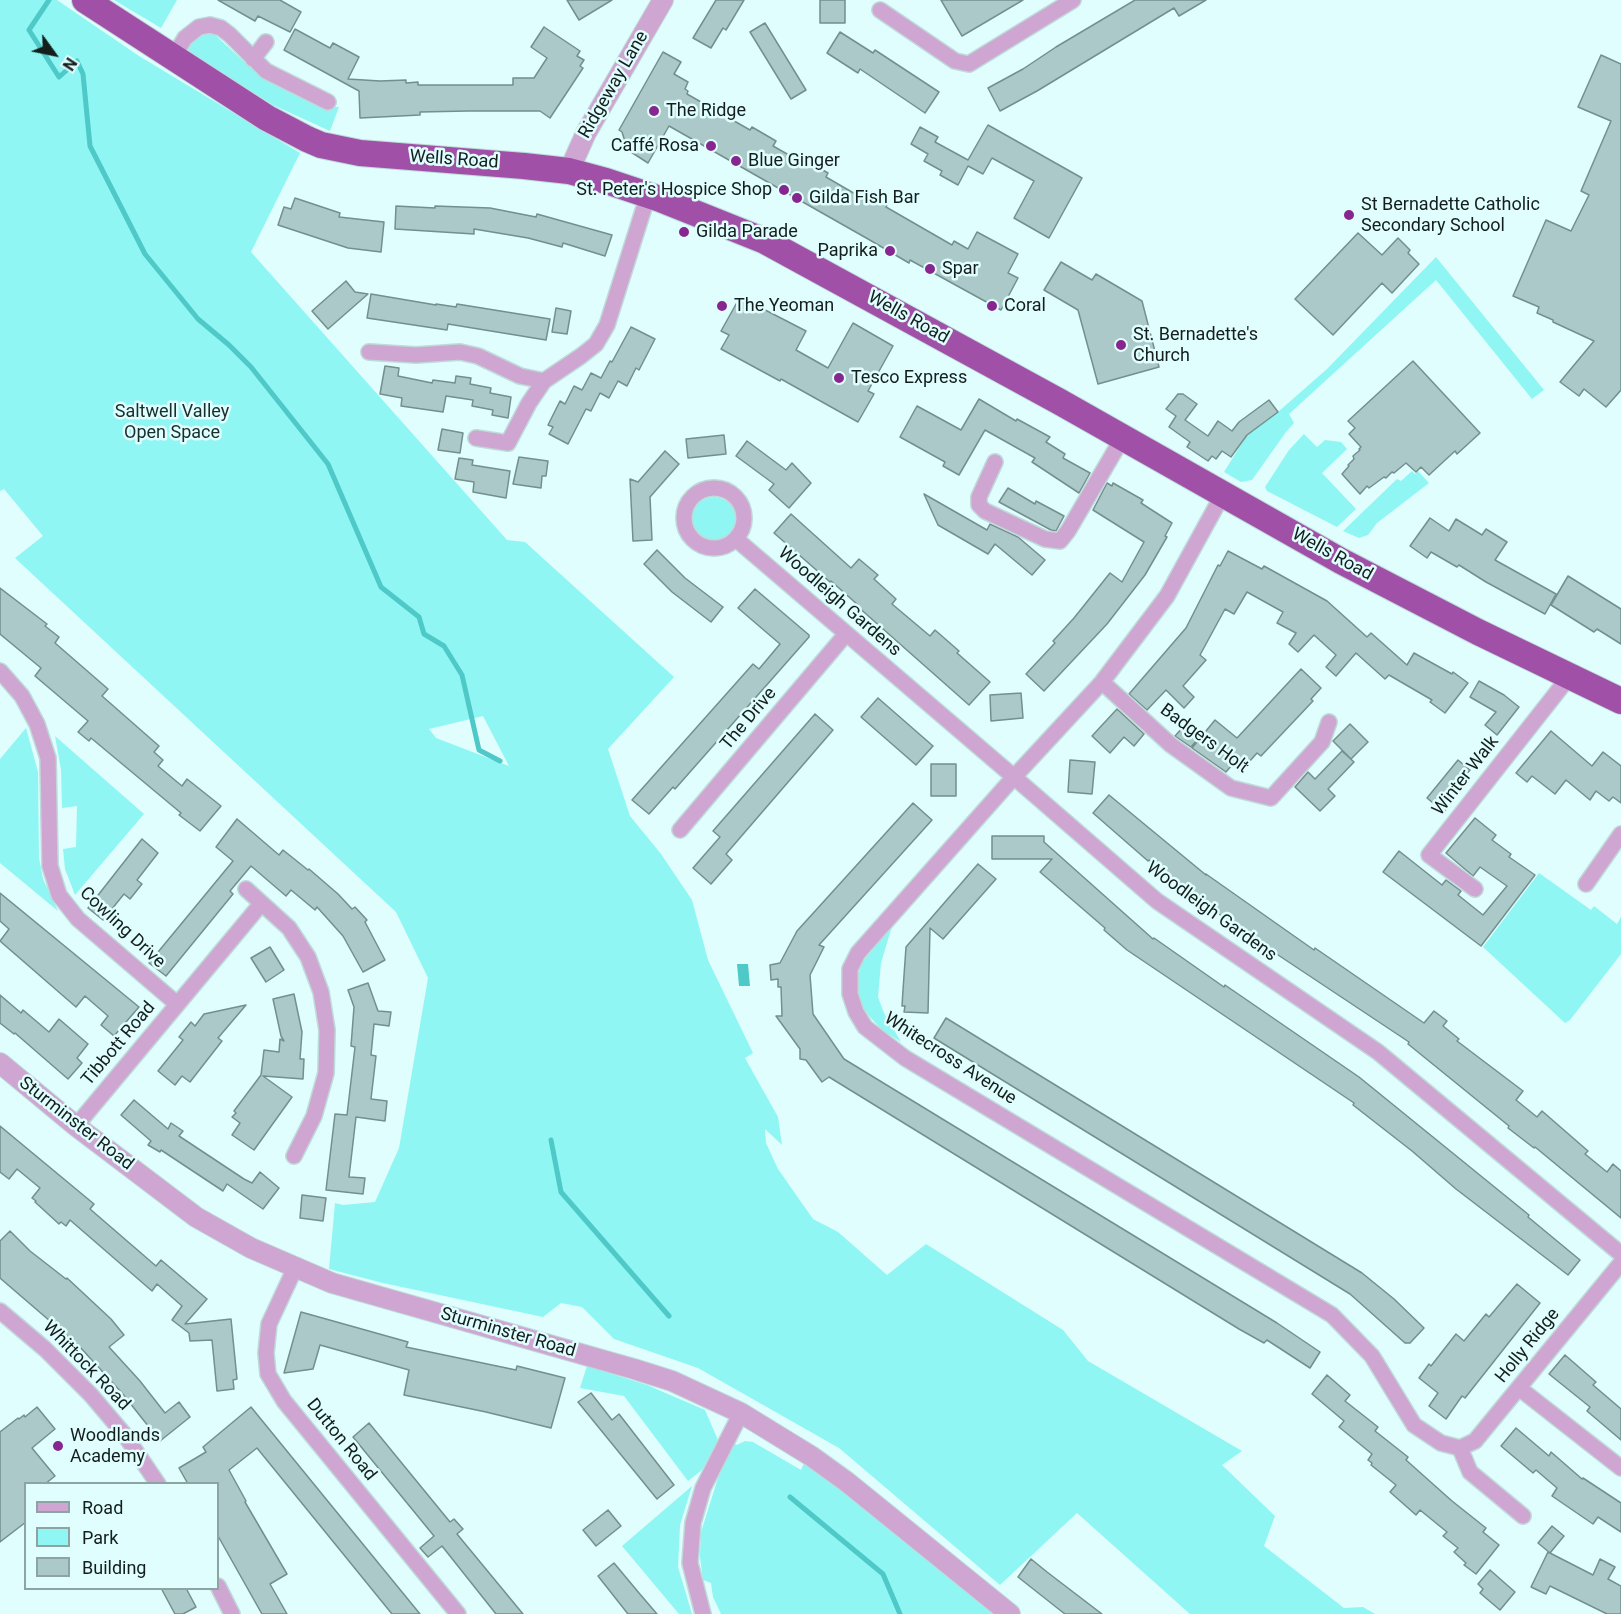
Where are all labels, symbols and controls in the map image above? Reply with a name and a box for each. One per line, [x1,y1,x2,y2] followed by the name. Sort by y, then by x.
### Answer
[24,24,84,84] north arrow
[575,27,653,143] street label: Ridgeway Lane
[58,54,81,74] text: N
[666,100,746,122] place label: The Ridge
[647,104,661,118] marker: The Ridge
[611,135,699,157] place label: Caffé Rosa
[704,139,718,153] marker: Caffé Rosa
[409,146,499,174] street label: Wells Road
[748,150,840,172] place label: Blue Ginger
[729,154,743,168] marker: Blue Ginger
[576,179,772,201] place label: St. Peter's Hospice Shop
[777,183,791,197] marker: St. Peter's Hospice Shop
[809,187,920,209] place label: Gilda Fish Bar
[790,191,804,205] marker: Gilda Fish Bar
[1361,194,1540,236] place label: St Bernadette Catholic Secondary School
[1342,208,1356,222] marker: St Bernadette Catholic Secondary School
[696,221,798,243] place label: Gilda Parade
[677,225,691,239] marker: Gilda Parade
[817,240,878,262] place label: Paprika
[883,244,897,258] marker: Paprika
[942,258,979,280] place label: Spar
[923,262,937,276] marker: Spar
[864,287,952,349] street label: Wells Road
[734,295,834,317] place label: The Yeoman
[1004,295,1046,317] place label: Coral
[715,299,729,313] marker: The Yeoman
[985,299,999,313] marker: Coral
[1133,324,1258,366] place label: St. Bernadette's Church
[1114,338,1128,352] marker: St. Bernadette's Church
[851,367,967,389] place label: Tesco Express
[832,371,846,385] marker: Tesco Express
[115,401,229,444] park label: Saltwell Valley Open Space
[1288,524,1376,586] street label: Wells Road
[773,543,905,661] street label: Woodleigh Gardens
[717,683,781,755] street label: The Drive
[1156,700,1252,778] street label: Badgers Holt
[1428,732,1504,820] street label: Winter Walk
[1142,857,1280,967] street label: Woodleigh Gardens
[75,883,169,973] street label: Cowling Drive
[78,998,160,1090] street label: Tibbott Road
[880,1008,1020,1110] street label: Whitecross Avenue
[14,1073,138,1175] street label: Sturminster Road
[438,1303,578,1363] street label: Sturminster Road
[1491,1304,1565,1388] street label: Holly Ridge
[38,1317,134,1415] street label: Whittock Road
[301,1395,381,1485] street label: Dutton Road
[70,1425,160,1468] place label: Woodlands Academy
[51,1439,65,1453] marker: Woodlands Academy
[24,1482,219,1590] legend
[82,1497,123,1518] text: Road
[82,1527,118,1548] text: Park
[82,1557,146,1578] text: Building

